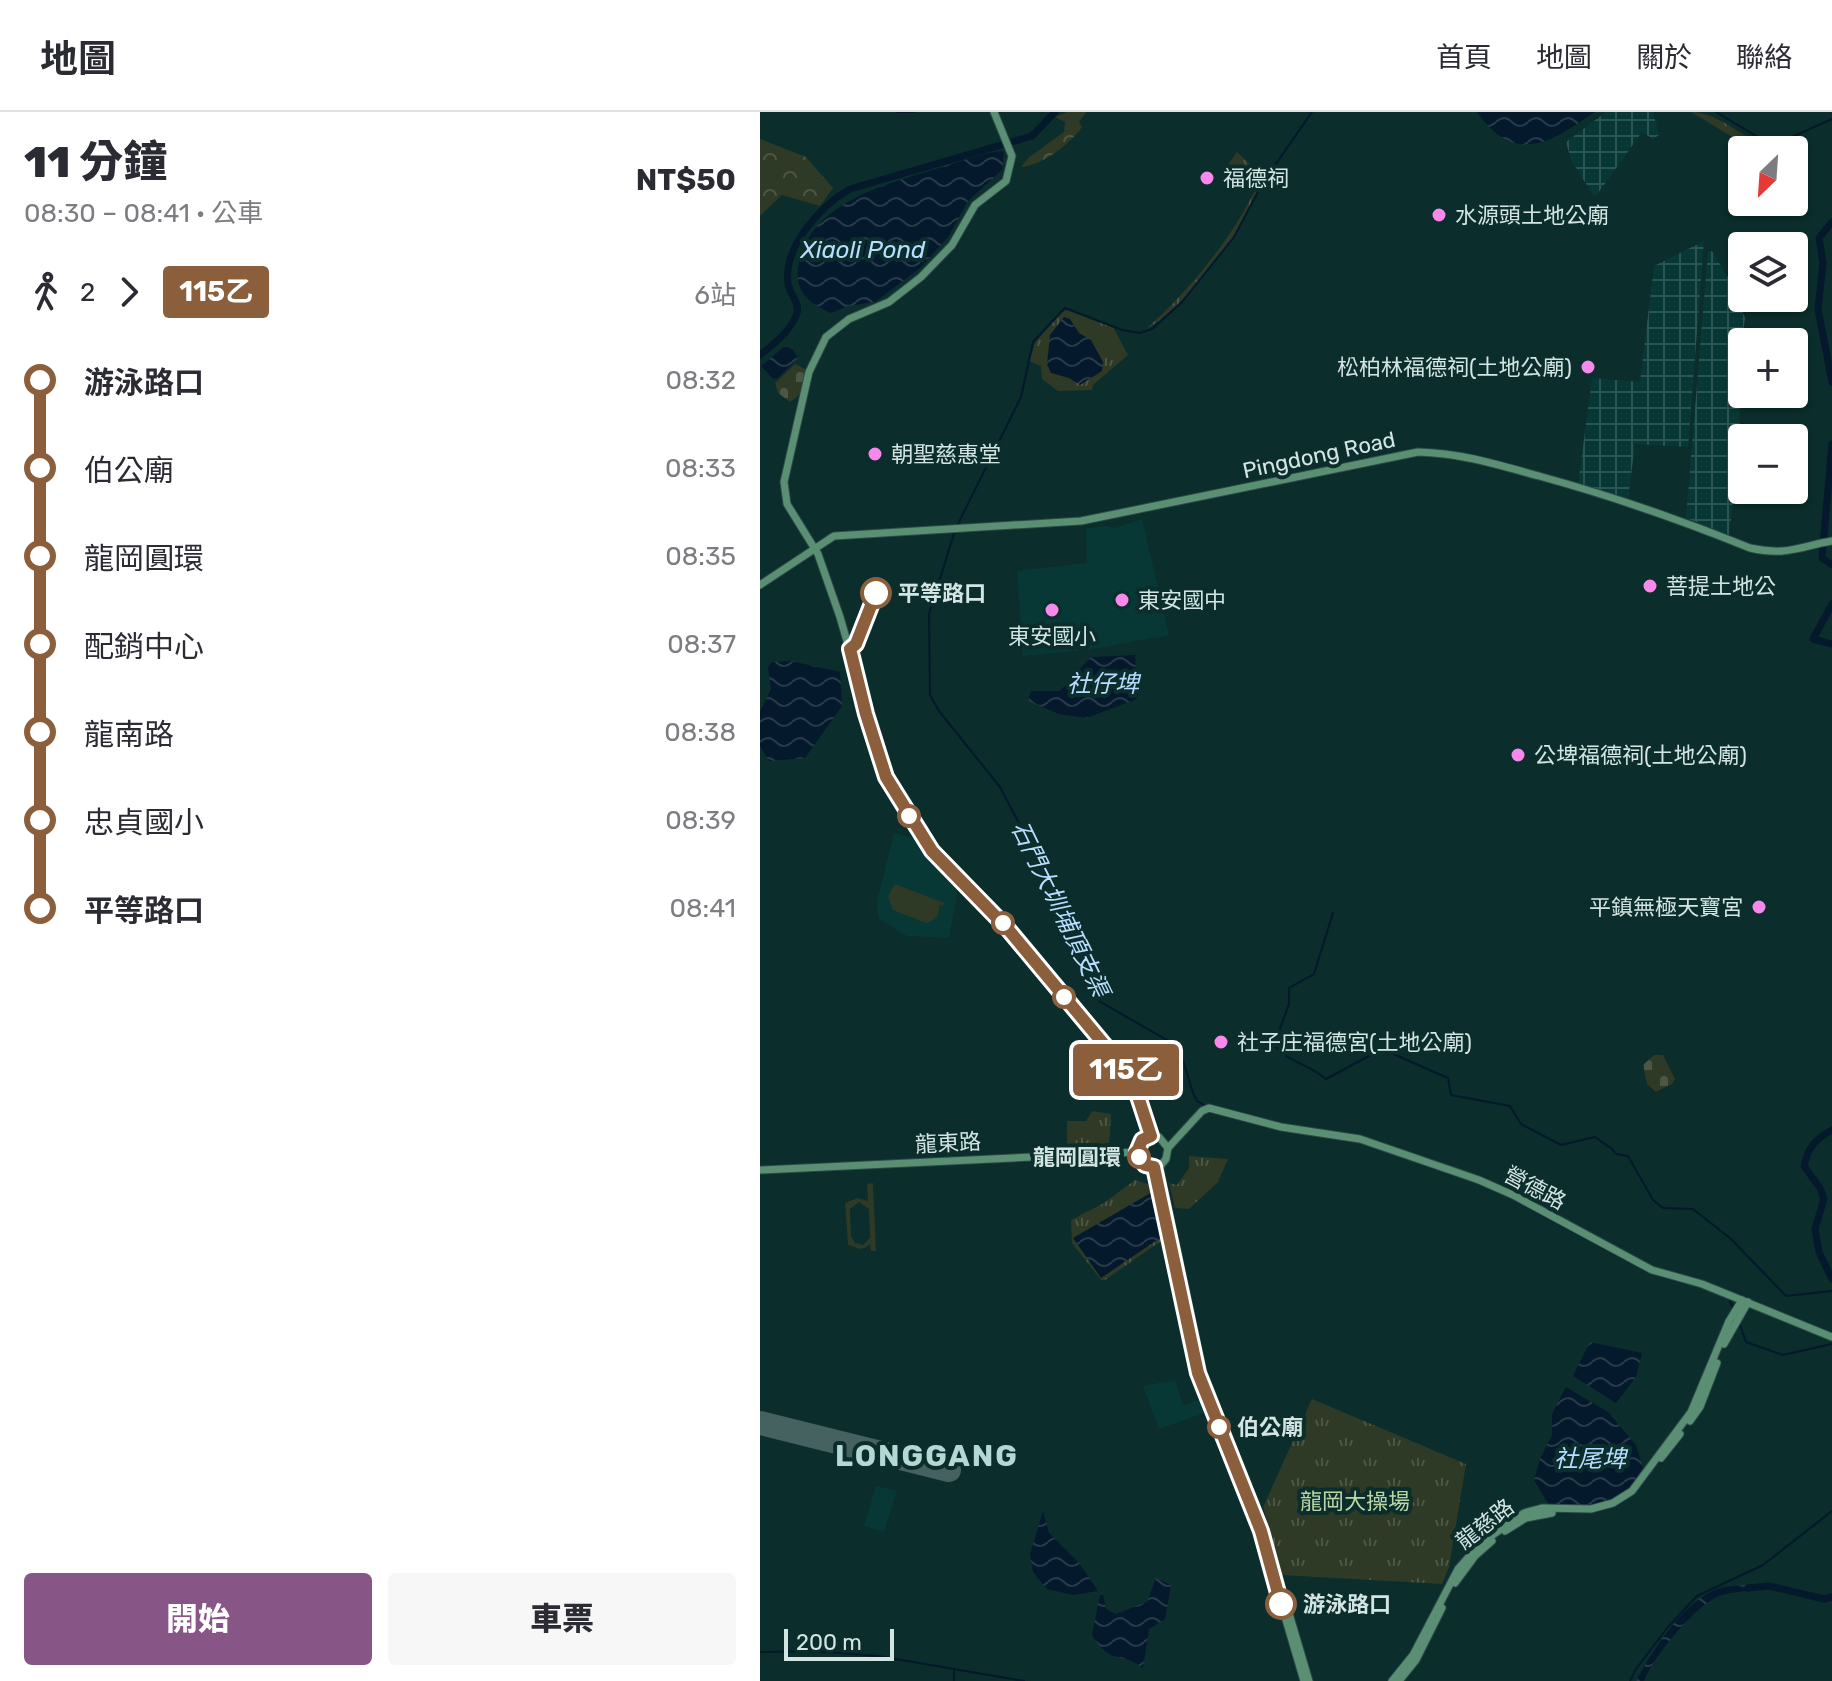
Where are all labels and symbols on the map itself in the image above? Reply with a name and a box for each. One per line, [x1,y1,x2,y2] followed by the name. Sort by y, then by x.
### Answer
[1728,136,1808,216] north arrow
[1223,165,1289,192] place label: 福德祠
[1198,169,1216,187] marker: 福德祠
[1455,202,1609,229] place label: 水源頭土地公廟
[1430,206,1448,224] marker: 水源頭土地公廟
[800,236,926,264] water label: Xiaoli Pond
[1337,354,1572,381] place label: 松柏林福德祠(土地公廟)
[1579,358,1597,376] marker: 松柏林福德祠(土地公廟)
[1240,426,1398,484] street label: Pingdong Road
[891,441,1001,468] place label: 朝聖慈惠堂
[866,445,884,463] marker: 朝聖慈惠堂
[1666,573,1776,600] place label: 菩提土地公
[1641,577,1659,595] marker: 菩提土地公
[861,578,891,608] marker: 平等路口
[898,580,986,607] place label: 平等路口
[1138,587,1226,614] place label: 東安國中
[1113,591,1131,609] marker: 東安國中
[1043,601,1061,619] marker: 東安國小
[1008,623,1096,650] place label: 東安國小
[1067,670,1142,698] water label: 社仔埤
[1534,742,1747,769] place label: 公埤福德祠(土地公廟)
[1509,746,1527,764] marker: 公埤福德祠(土地公廟)
[898,805,920,827] unlabelled marker
[1005,817,1116,1004] water label: 石門大圳埔頂支渠
[1589,894,1743,921] place label: 平鎮無極天寶宮
[1750,898,1768,916] marker: 平鎮無極天寶宮
[992,912,1014,934] unlabelled marker
[1053,986,1075,1008] unlabelled marker
[1237,1029,1472,1056] place label: 社子庄福德宮(土地公廟)
[1212,1033,1230,1051] marker: 社子庄福德宮(土地公廟)
[1070,1044,1182,1096] line badge: 115乙
[914,1128,982,1158] street label: 龍東路
[1033,1144,1121,1171] place label: 龍岡圓環
[1128,1146,1150,1168] marker: 龍岡圓環
[1500,1161,1570,1215] street label: 營德路
[1237,1414,1303,1441] place label: 伯公廟
[1208,1416,1230,1438] marker: 伯公廟
[835,1438,1019,1474] district label: LONGGANG
[1554,1445,1629,1473] water label: 社尾埤
[1300,1488,1410,1515] park label: 龍岡大操場
[1451,1493,1519,1555] street label: 龍慈路
[1266,1589,1296,1619] marker: 游泳路口
[1303,1591,1391,1618] place label: 游泳路口
[784,1625,894,1661] scale bar

